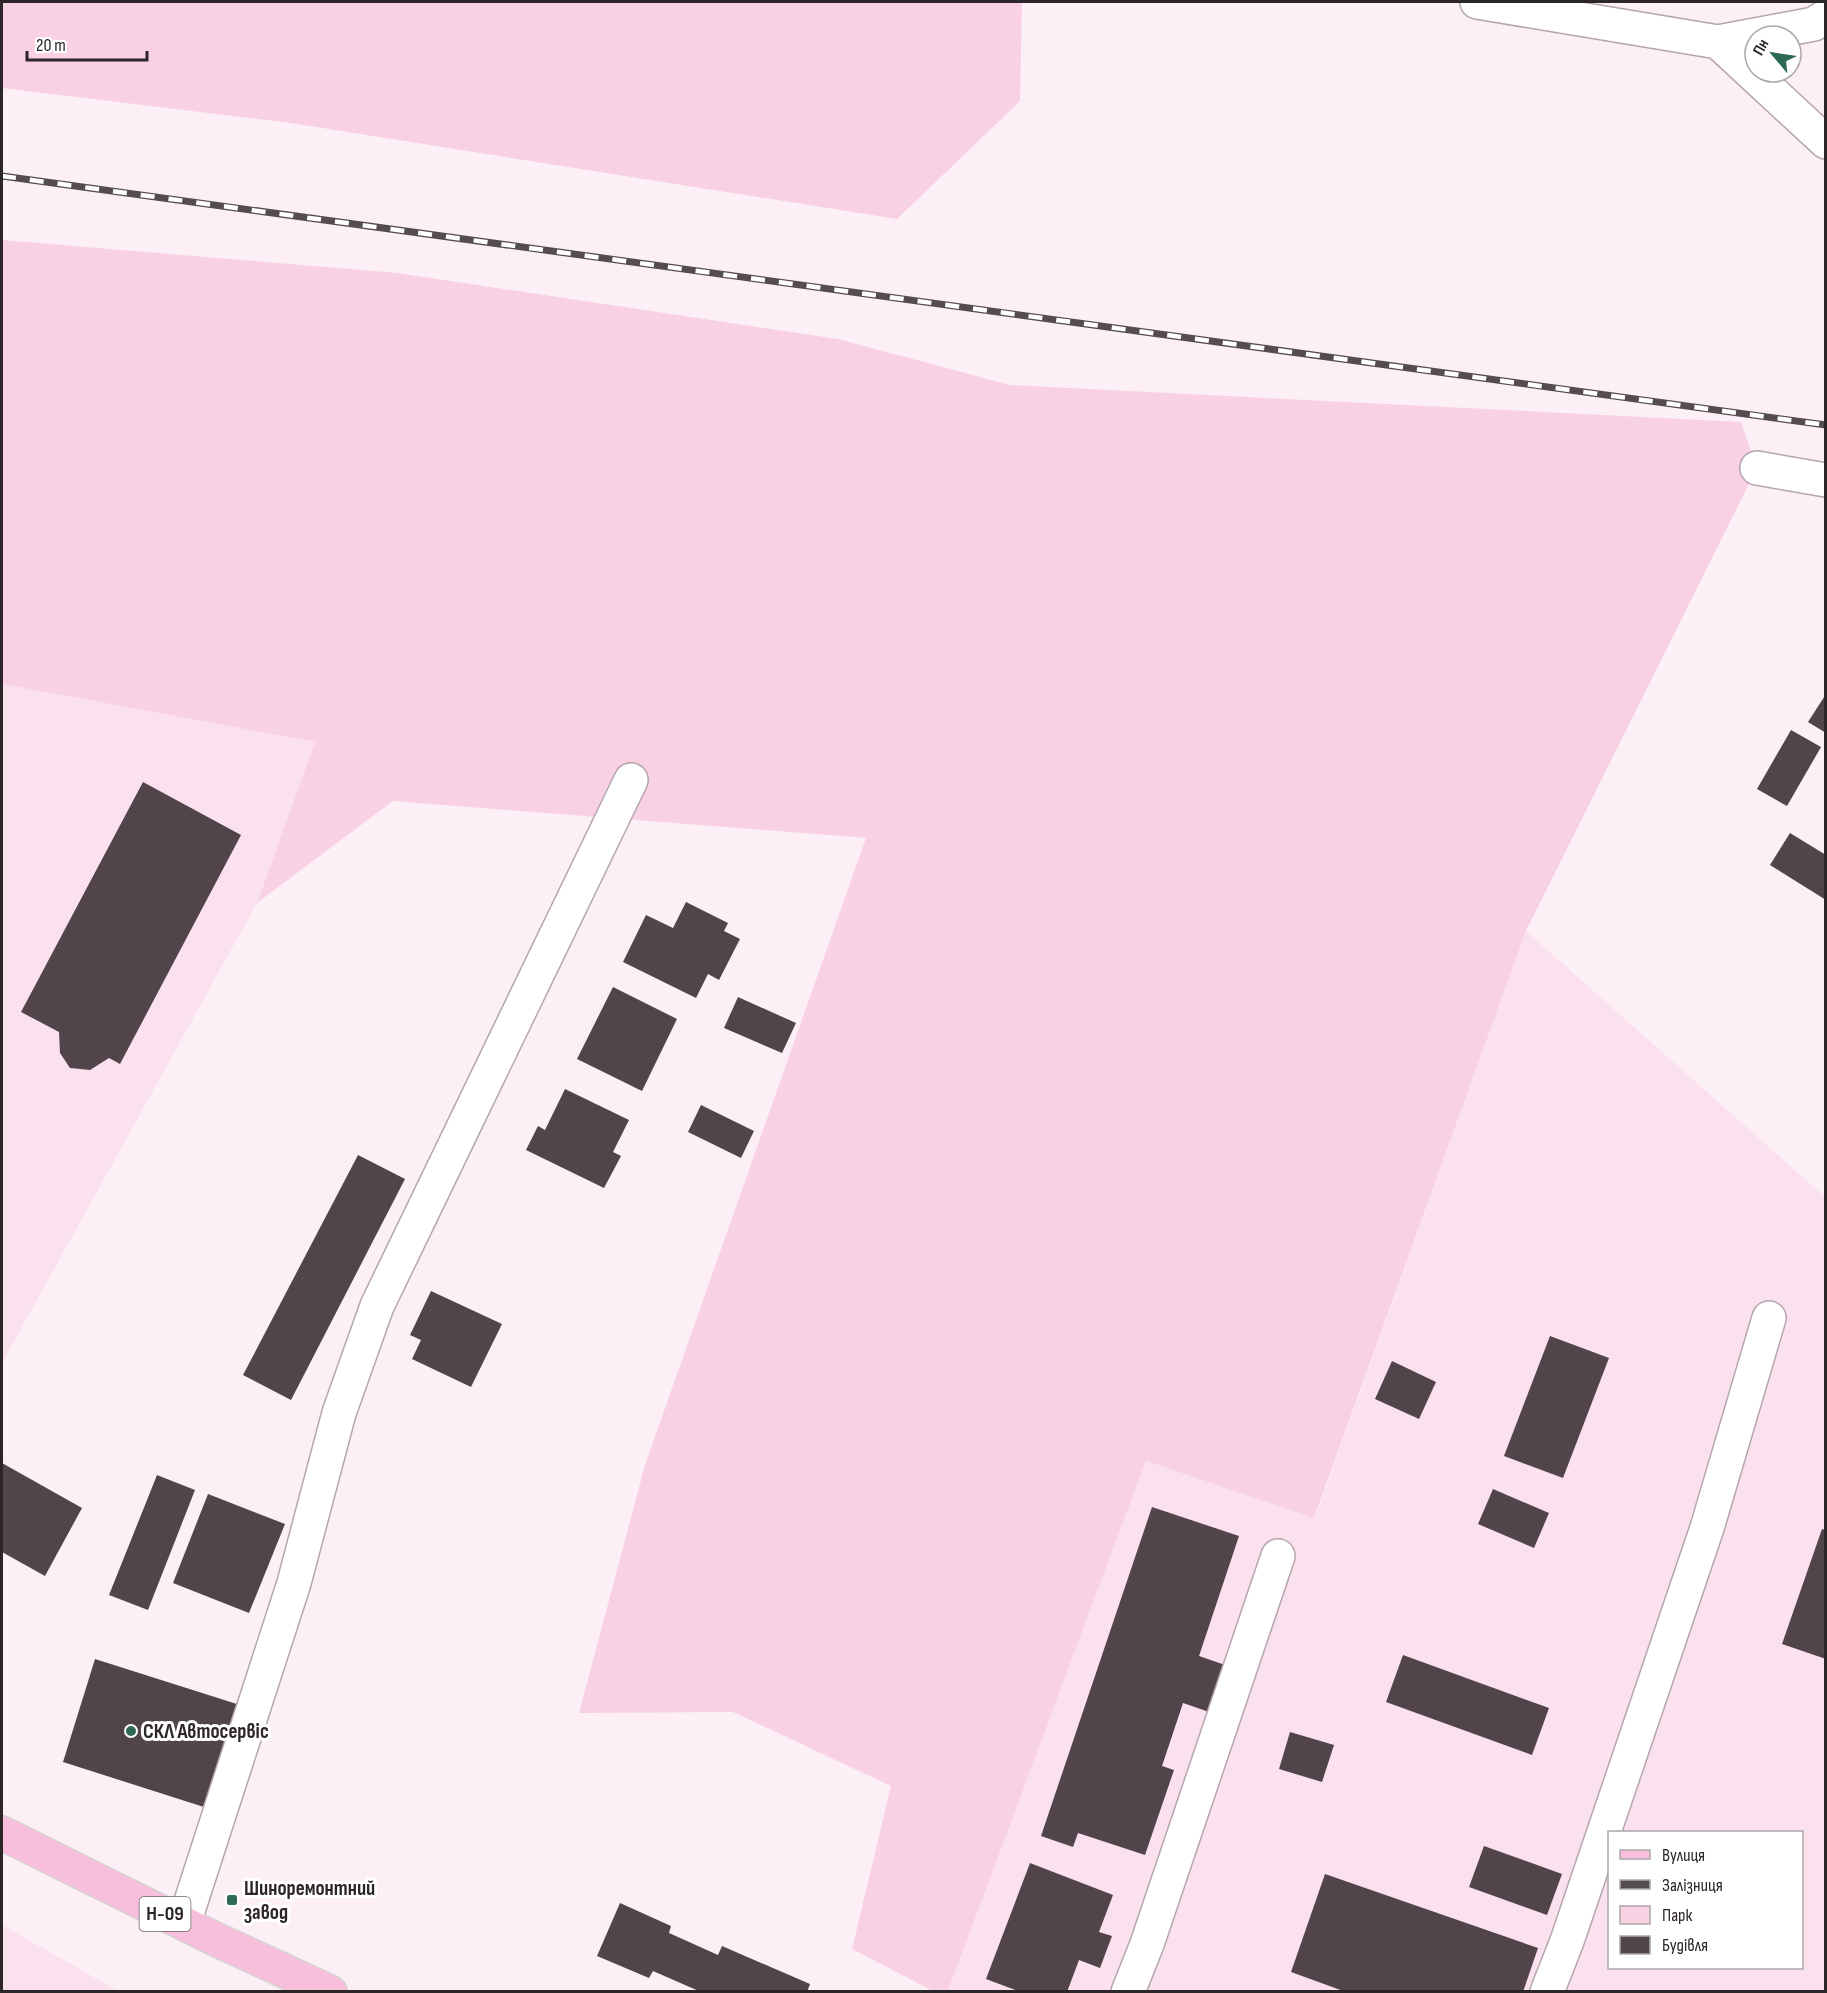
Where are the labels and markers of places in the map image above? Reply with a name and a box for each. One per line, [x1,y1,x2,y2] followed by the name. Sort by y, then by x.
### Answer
[143,1719,269,1744] place label: СКЛ Автосервіс
[124,1724,138,1738] marker: СКЛ Автосервіс
[244,1876,375,1925] place label: Шиноремонтний завод
[225,1893,239,1907] marker: Шиноремонтний завод

